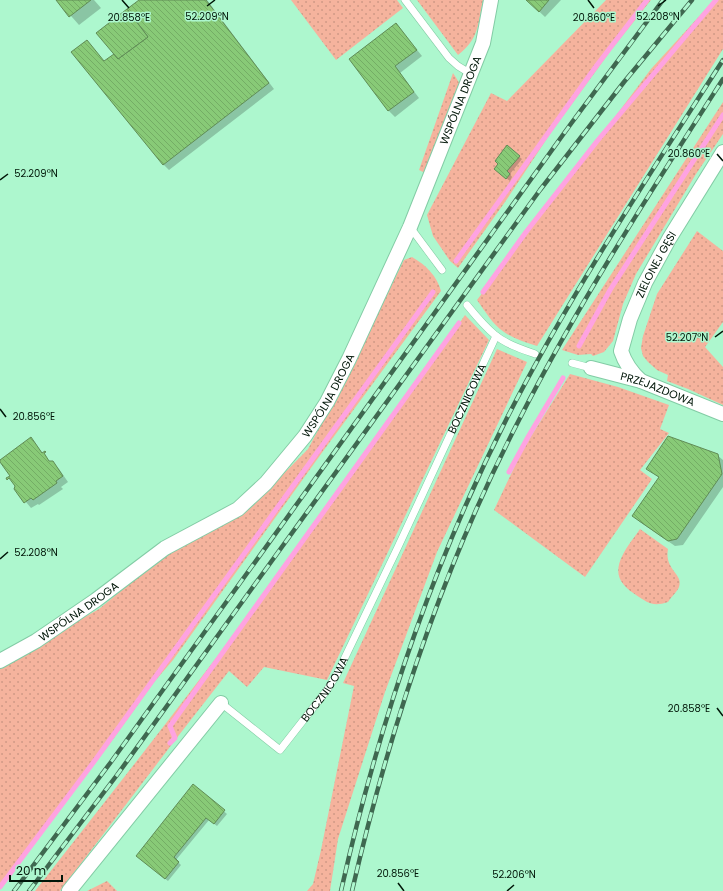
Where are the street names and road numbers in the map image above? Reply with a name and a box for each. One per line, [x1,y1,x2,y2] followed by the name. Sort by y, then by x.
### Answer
[436,53,485,147] street label: WSPÓLNA DROGA
[632,228,680,300] street label: ZIELONEJ GĘSI
[298,351,359,441] street label: WSPÓLNA DROGA
[444,360,490,436] street label: BOCZNICOWA
[619,368,698,410] street label: PRZEJAZDOWA
[35,577,122,645] street label: WSPÓLNA DROGA
[297,654,352,725] street label: BOCZNICOWA

